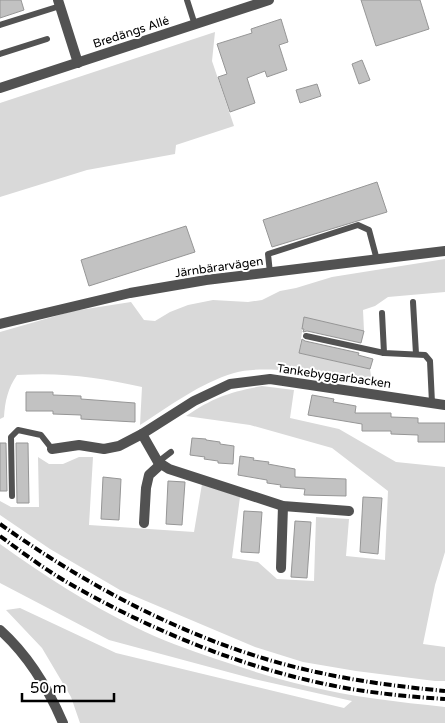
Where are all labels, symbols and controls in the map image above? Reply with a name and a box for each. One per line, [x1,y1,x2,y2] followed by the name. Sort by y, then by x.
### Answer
[91,13,171,51] street label: Bredängs Allé
[174,254,264,280] street label: Järnbärarvägen
[276,361,392,391] street label: Tankebyggarbacken
[22,670,115,702] scale bar
[30,679,67,697] text: 50 m

